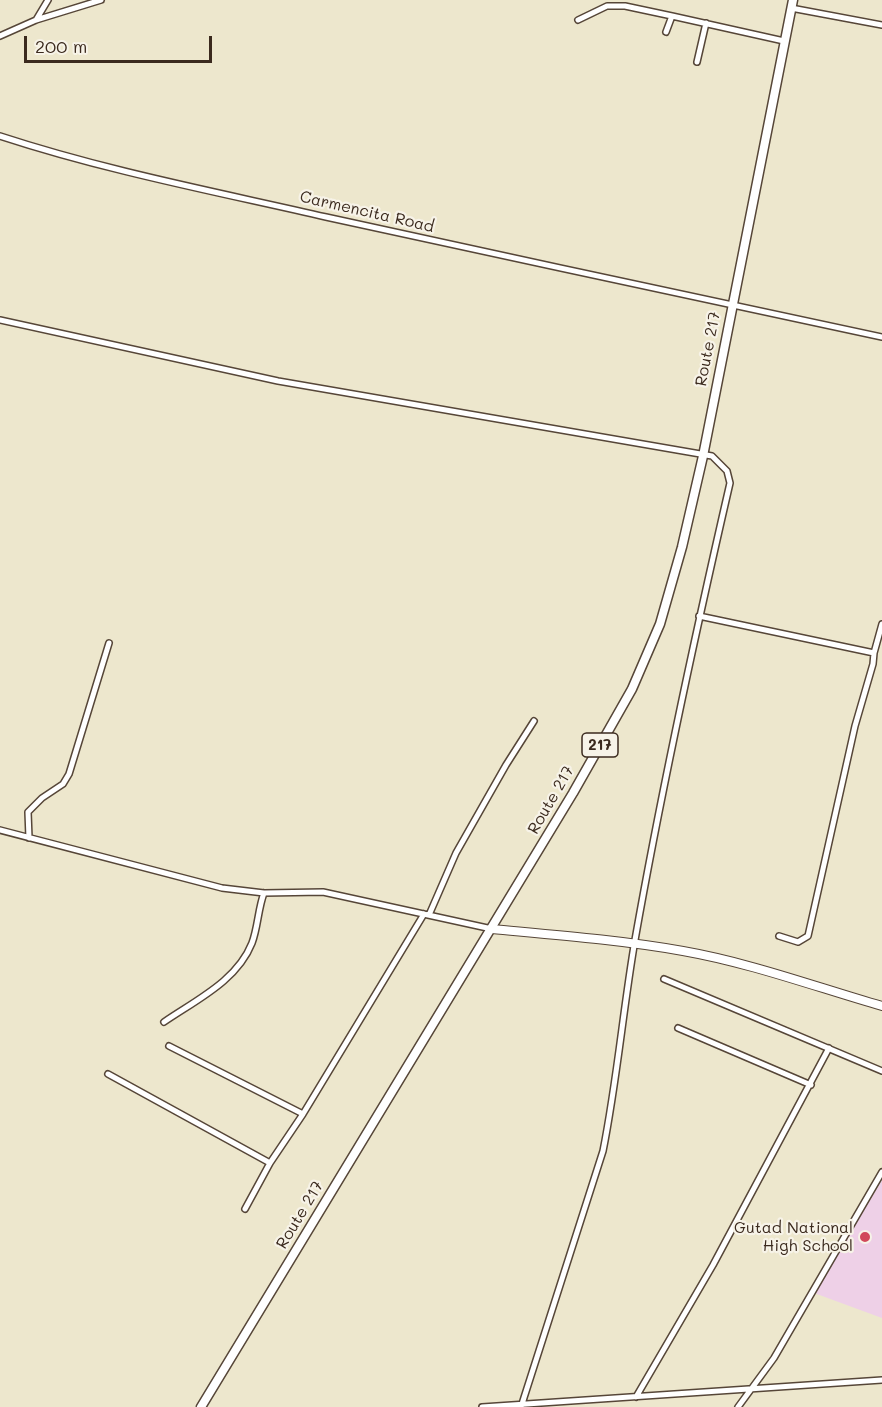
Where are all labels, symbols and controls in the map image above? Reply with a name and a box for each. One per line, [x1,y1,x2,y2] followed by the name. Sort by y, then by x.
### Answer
[27,24,214,62] scale bar
[35,34,87,58] text: 200 m
[298,187,436,237] street label: Carmencita Road
[691,310,725,388] street label: Route 217
[582,733,618,757] road number: 217
[524,762,578,838] street label: Route 217
[272,1178,328,1252] street label: Route 217
[734,1218,853,1256] place label: Gutad National High School
[858,1230,872,1244] marker: Gutad National High School

